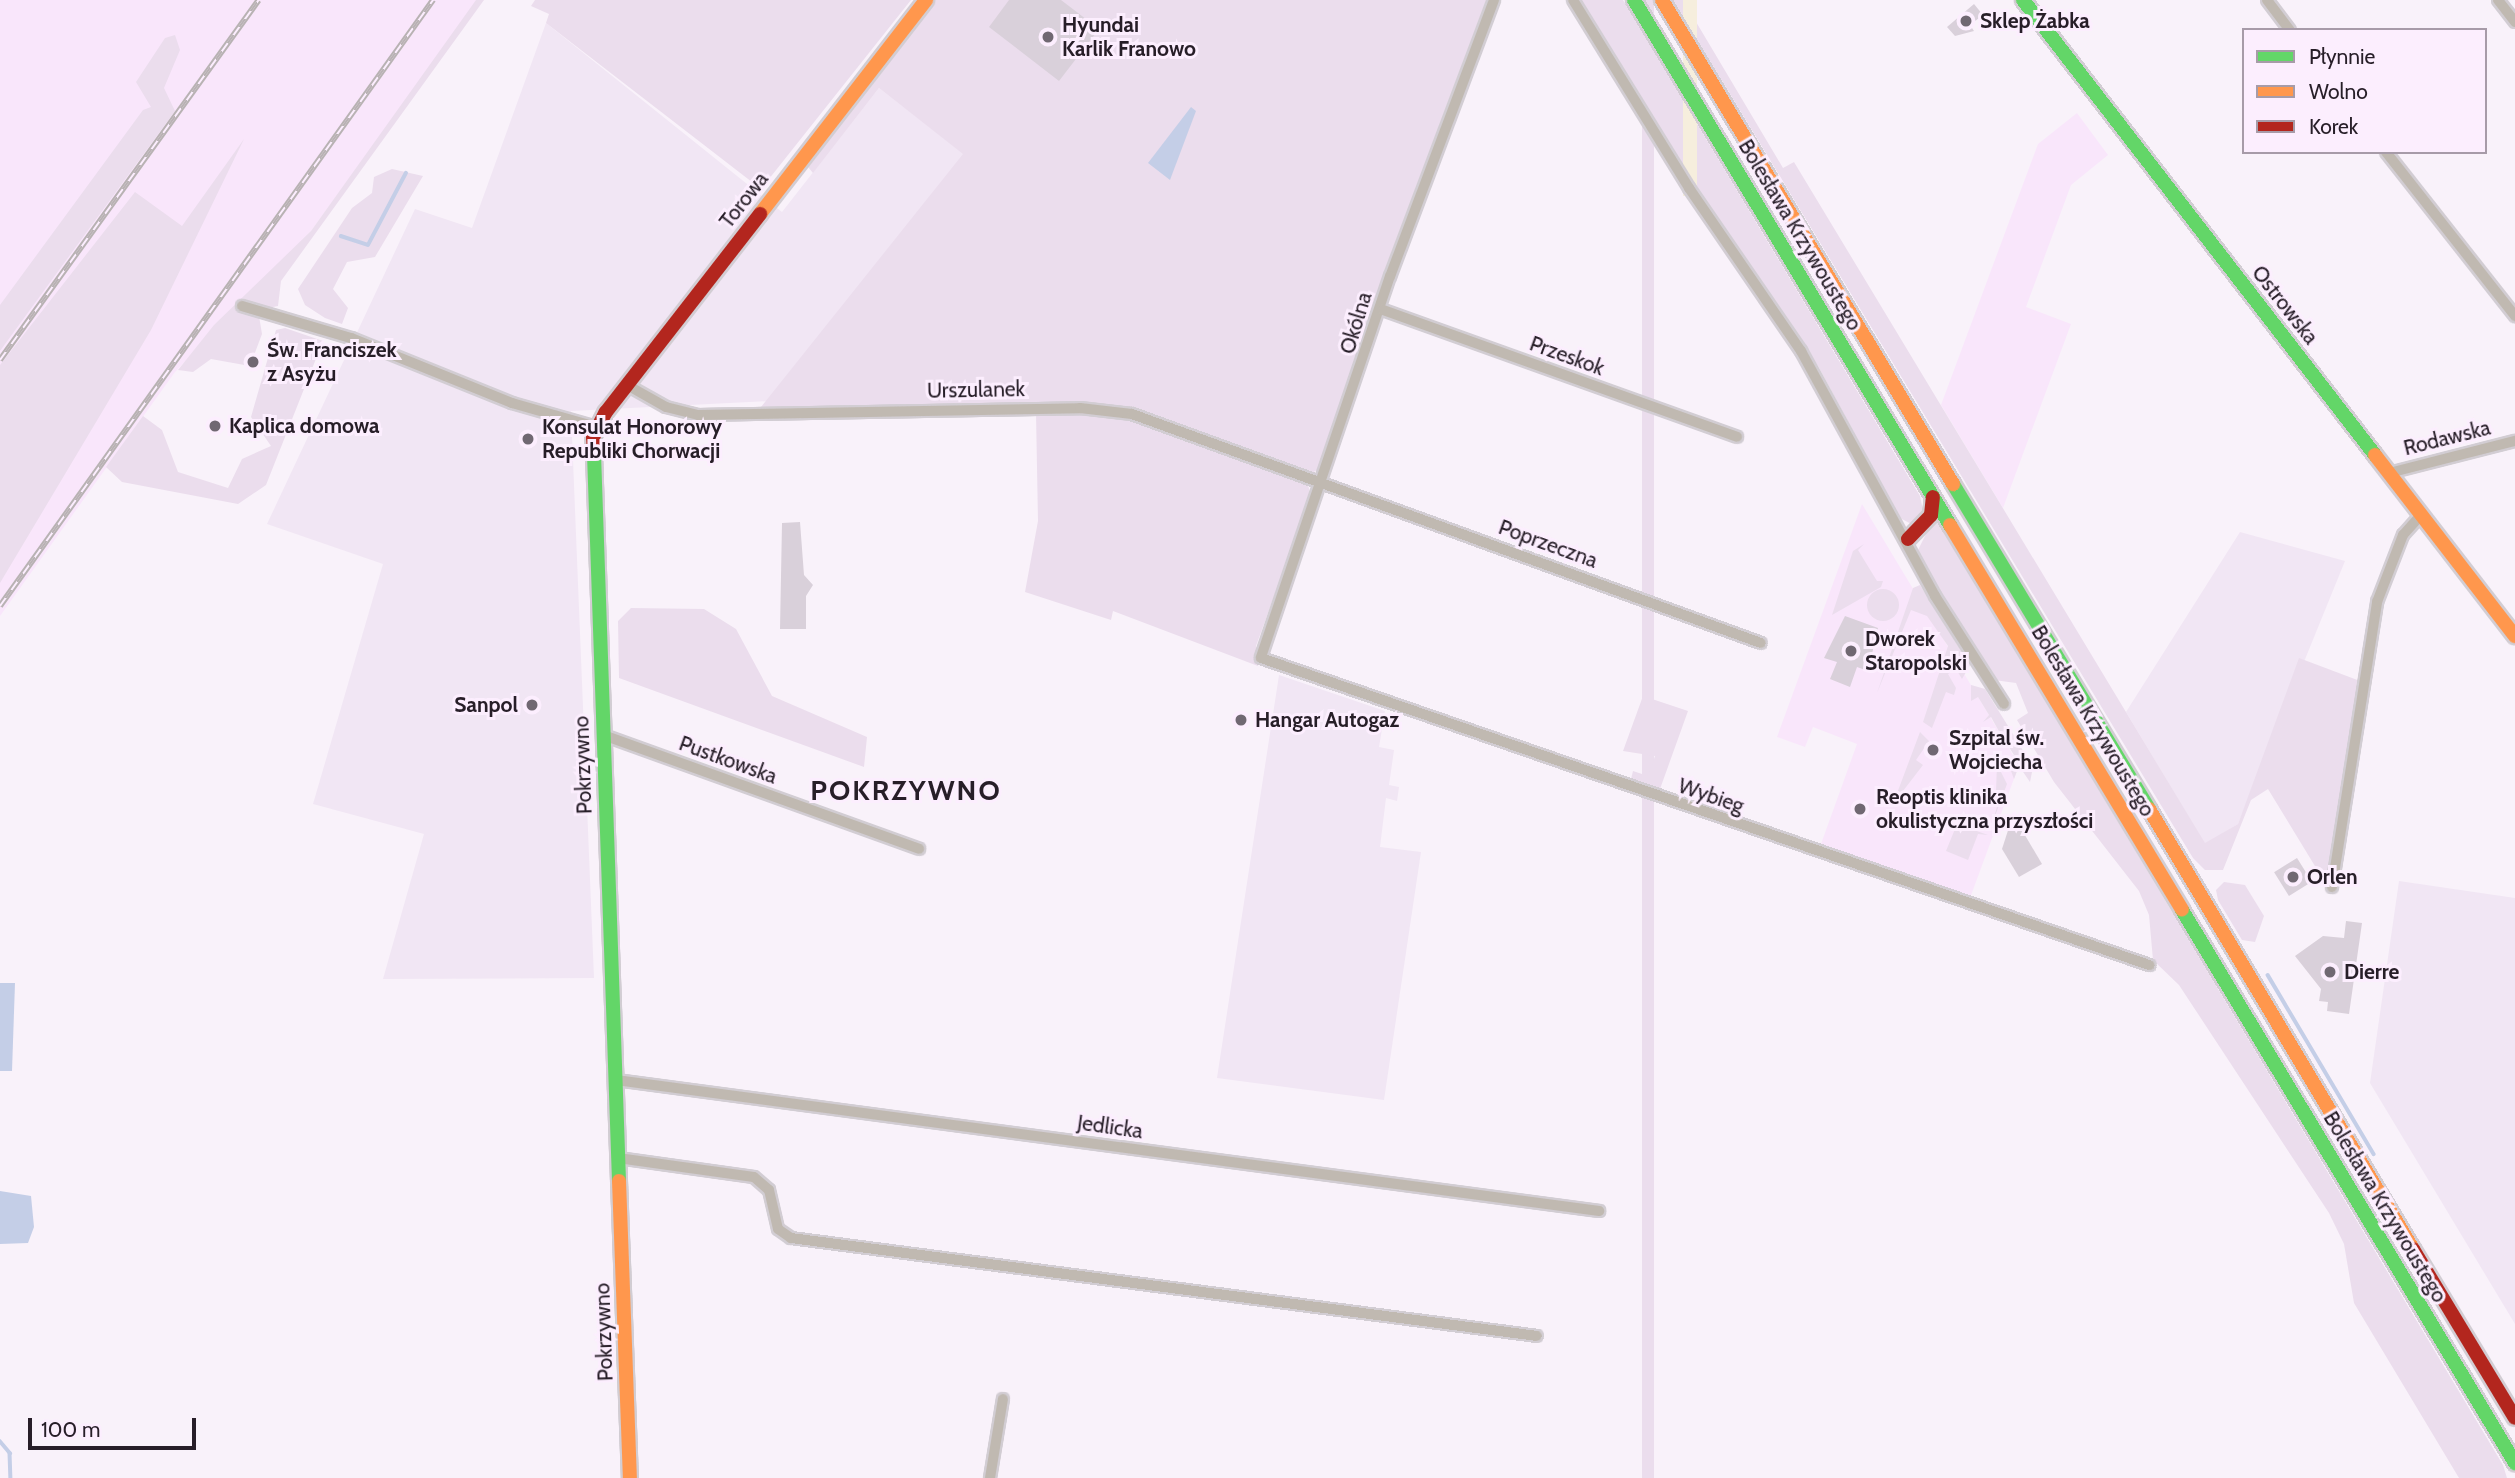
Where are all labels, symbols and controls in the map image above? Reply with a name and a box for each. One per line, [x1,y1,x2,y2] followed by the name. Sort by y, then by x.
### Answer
[1980,8,2090,34] place label: Sklep Żabka
[1062,12,1196,62] place label: Hyundai Karlik Franowo
[1958,13,1974,29] marker: Sklep Żabka
[2242,28,2487,154] legend
[1040,29,1056,45] marker: Hyundai Karlik Franowo
[2309,44,2375,69] text: Płynnie
[2309,79,2368,104] text: Wolno
[2309,114,2358,139] text: Korek
[1733,135,1867,335] street label: Bolesława Krzywoustego
[714,167,774,233] street label: Torowa
[2246,261,2324,349] street label: Ostrowska
[1335,289,1377,357] street label: Okólna
[1526,331,1608,381] street label: Przeskok
[267,337,397,387] place label: Św. Franciszek z Asyżu
[245,354,261,370] marker: Św. Franciszek z Asyżu
[927,377,1025,403] street label: Urszulanek
[229,413,380,439] place label: Kaplica domowa
[542,414,722,464] place label: Konsulat Honorowy Republiki Chorwacji
[2401,415,2493,461] street label: Rodawska
[207,418,223,434] marker: Kaplica domowa
[520,431,536,447] marker: Konsulat Honorowy Republiki Chorwacji
[1495,514,1601,574] street label: Poprzeczna
[2026,621,2160,821] street label: Bolesława Krzywoustego
[1865,626,1967,676] place label: Dworek Staropolski
[1843,643,1859,659] marker: Dworek Staropolski
[454,692,518,718] place label: Sanpol
[524,697,540,713] marker: Sanpol
[1255,707,1399,733] place label: Hangar Autogaz
[1233,712,1249,728] marker: Hangar Autogaz
[569,715,597,815] street label: Pokrzywno
[1949,725,2044,775] place label: Szpital św. Wojciecha
[676,731,780,789] street label: Pustkowska
[1923,740,1943,760] marker: Szpital św. Wojciecha
[811,773,1001,807] district label: POKRZYWNO
[1675,773,1747,819] street label: Wybieg
[1876,784,2093,834] place label: Reoptis klinika okulistyczna przyszłości
[1850,799,1870,819] marker: Reoptis klinika okulistyczna przyszłości
[2307,864,2358,890] place label: Orlen
[2285,869,2301,885] marker: Orlen
[2344,959,2399,985] place label: Dierre
[2322,964,2338,980] marker: Dierre
[2318,1107,2452,1307] street label: Bolesława Krzywoustego
[1076,1110,1144,1144] street label: Jedlicka
[590,1282,618,1382] street label: Pokrzywno
[32,1404,200,1448] scale bar
[41,1417,100,1442] text: 100 m

